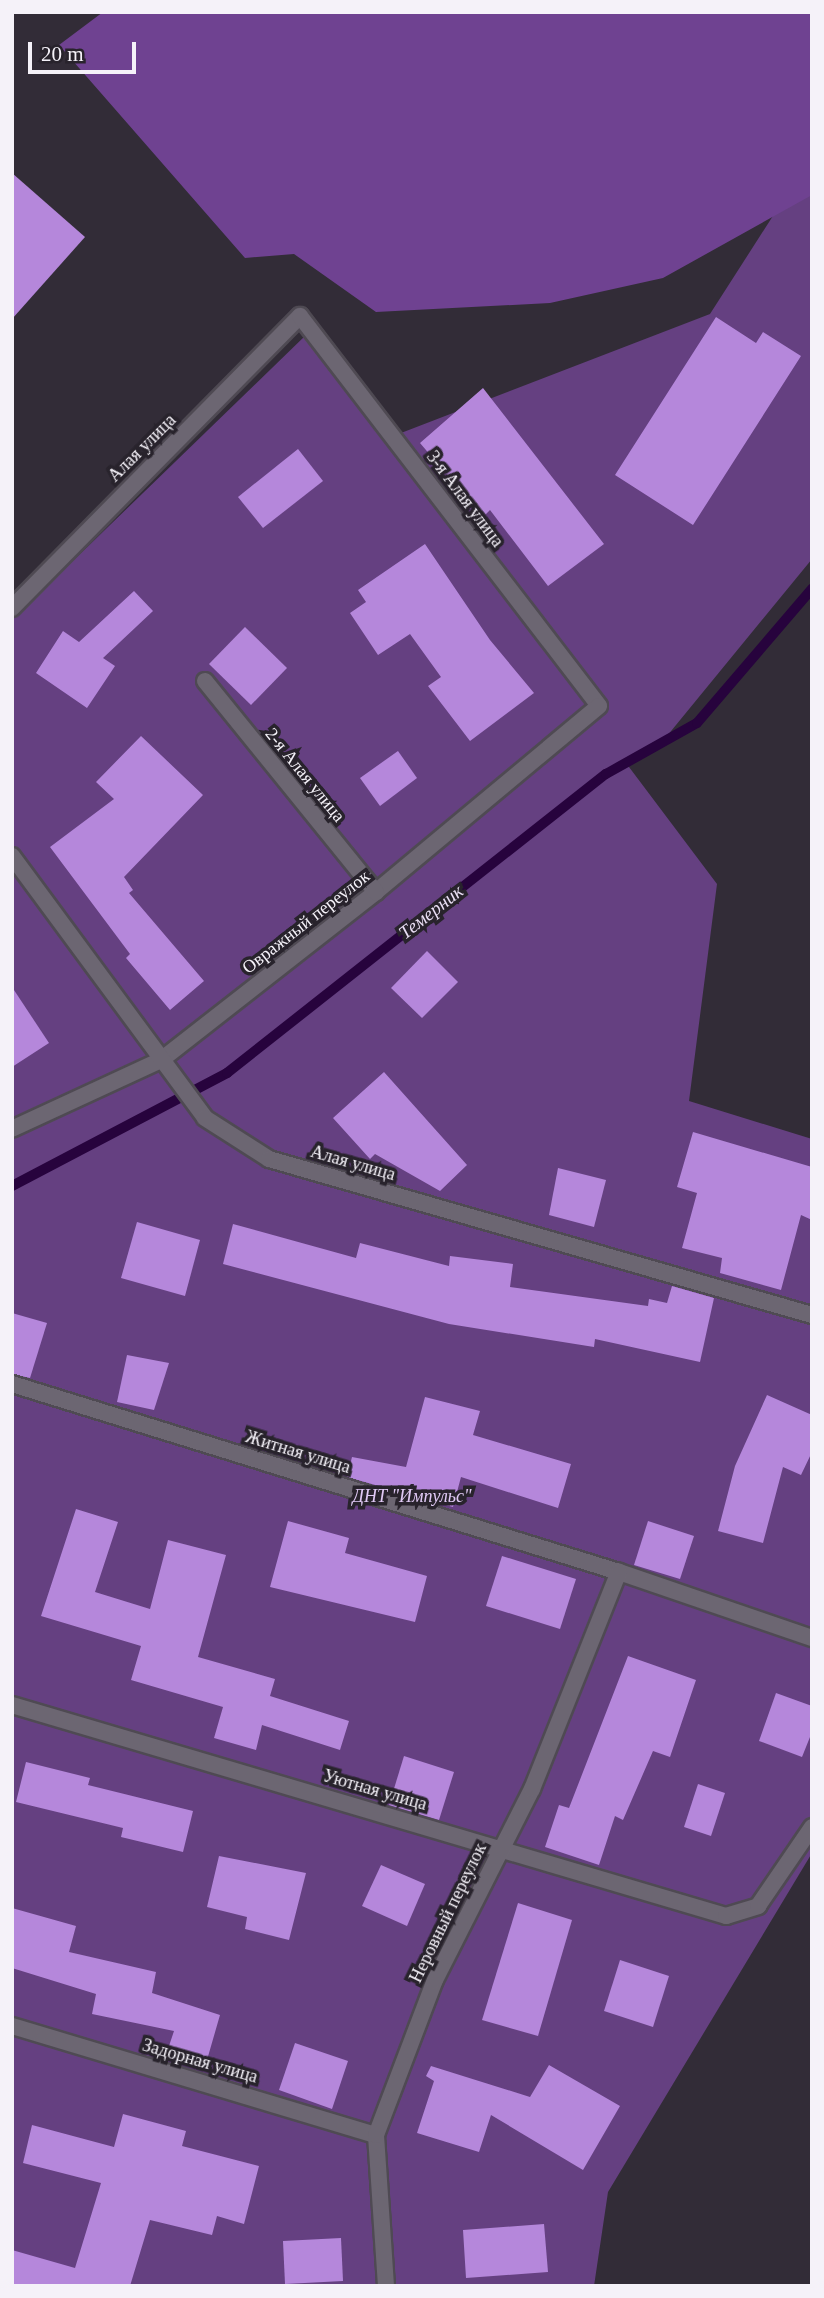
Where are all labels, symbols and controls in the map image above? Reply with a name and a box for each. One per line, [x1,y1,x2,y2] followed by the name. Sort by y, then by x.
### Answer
[32,28,140,72] scale bar
[41,42,84,66] text: 20 m
[104,410,180,486] street label: Алая улица
[422,447,508,551] street label: 3-я Алая улица
[260,724,350,826] street label: 2-я Алая улица
[238,866,374,978] street label: Овражный переулок
[394,880,468,944] water label: Темерник
[308,1141,398,1185] street label: Алая улица
[243,1426,353,1478] street label: Житная улица
[352,1485,472,1507] park label: ДНТ "Импульс"
[321,1765,429,1815] street label: Уютная улица
[405,1840,491,1986] street label: Неровный переулок
[140,2034,260,2088] street label: Задорная улица

